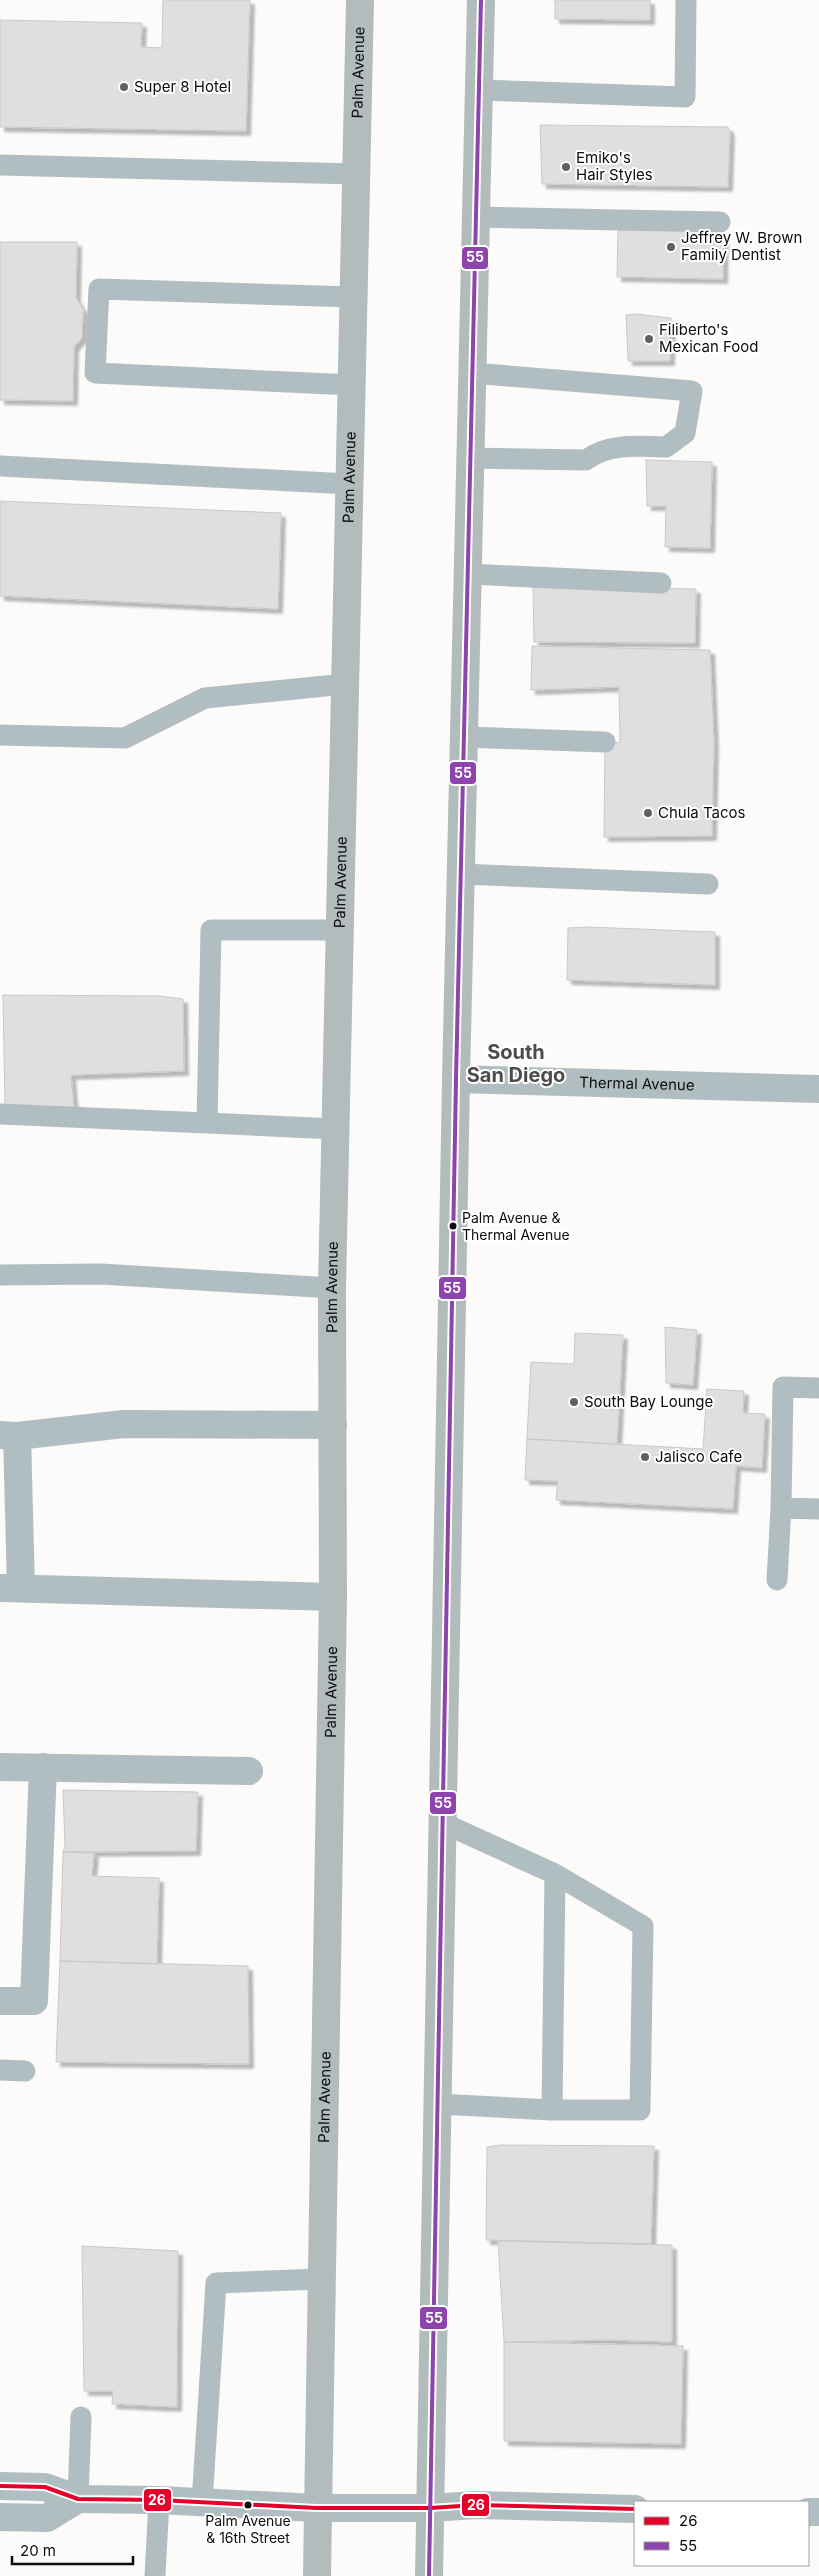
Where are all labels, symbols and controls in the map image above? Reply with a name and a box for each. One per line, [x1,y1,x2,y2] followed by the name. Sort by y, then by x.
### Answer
[347,26,368,118] street label: Palm Avenue
[134,77,231,96] place label: Super 8 Hotel
[118,81,130,93] marker: Super 8 Hotel
[576,148,653,184] place label: Emiko's Hair Styles
[560,161,572,173] marker: Emiko's Hair Styles
[681,228,802,264] place label: Jeffrey W. Brown Family Dentist
[665,241,677,253] marker: Jeffrey W. Brown Family Dentist
[461,246,489,270] line badge: 55
[466,248,484,265] text: 55
[659,320,758,356] place label: Filiberto's Mexican Food
[643,333,655,345] marker: Filiberto's Mexican Food
[339,431,360,523] street label: Palm Avenue
[449,761,477,785] line badge: 55
[454,764,472,781] text: 55
[658,803,746,822] place label: Chula Tacos
[642,807,654,819] marker: Chula Tacos
[330,836,351,928] street label: Palm Avenue
[467,1040,565,1087] district label: South San Diego
[579,1072,695,1095] street label: Thermal Avenue
[462,1209,570,1243] place label: Palm Avenue & Thermal Avenue
[448,1221,458,1231] marker: Palm Avenue & Thermal Avenue
[322,1241,342,1333] street label: Palm Avenue
[438,1276,467,1300] line badge: 55
[443,1279,461,1296] text: 55
[584,1392,713,1411] place label: South Bay Lounge
[568,1396,580,1408] marker: South Bay Lounge
[655,1447,742,1466] place label: Jalisco Cafe
[639,1451,651,1463] marker: Jalisco Cafe
[321,1646,341,1738] street label: Palm Avenue
[429,1791,457,1815] line badge: 55
[434,1794,452,1811] text: 55
[314,2051,335,2143] street label: Palm Avenue
[419,2306,448,2330] line badge: 55
[425,2309,443,2326] text: 55
[143,2488,172,2512] line badge: 26
[148,2491,166,2508] text: 26
[461,2493,490,2517] line badge: 26
[467,2496,485,2513] text: 26
[243,2500,253,2510] marker: Palm Avenue & 16th Street
[634,2501,809,2566] legend
[679,2511,697,2530] text: 26
[205,2512,291,2546] place label: Palm Avenue & 16th Street
[12,2534,134,2566] scale bar
[679,2536,697,2555] text: 55
[20,2541,56,2560] text: 20 m

